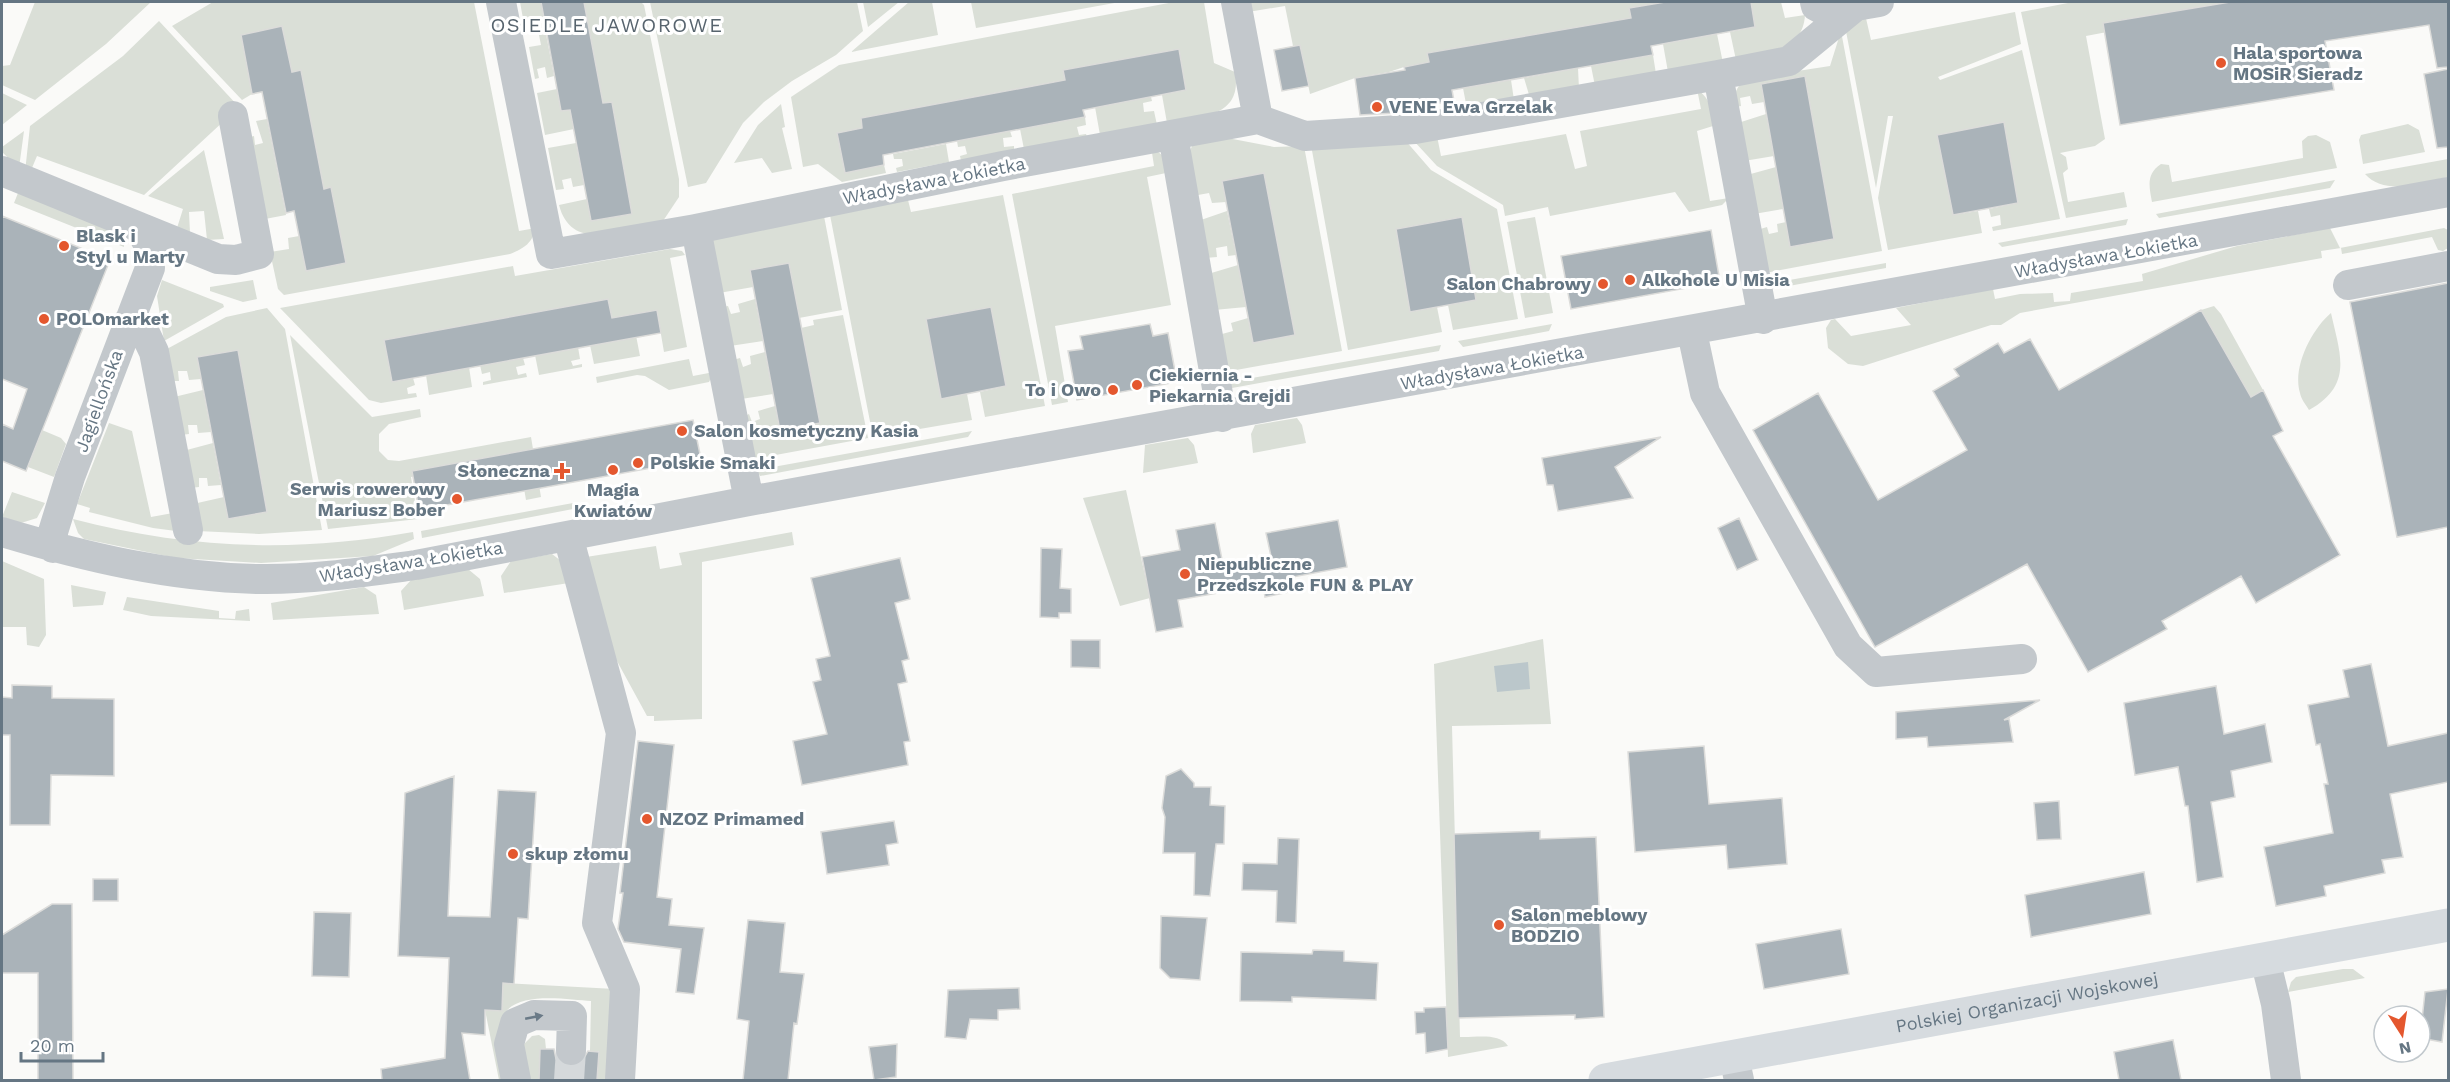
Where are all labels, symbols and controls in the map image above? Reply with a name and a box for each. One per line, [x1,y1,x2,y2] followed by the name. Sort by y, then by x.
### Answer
[490,13,724,37] district label: OSIEDLE JAWOROWE
[2233,42,2363,84] place label: Hala sportowa MOSiR Sieradz
[2214,56,2228,70] marker: Hala sportowa MOSiR Sieradz
[1389,96,1554,117] place label: VENE Ewa Grzelak
[1370,100,1384,114] marker: VENE Ewa Grzelak
[841,152,1027,209] street label: Władysława Łokietka
[76,225,186,267] place label: Blask i Styl u Marty
[2013,229,2199,282] street label: Władysława Łokietka
[57,239,71,253] marker: Blask i Styl u Marty
[1642,269,1790,290] place label: Alkohole U Misia
[1446,273,1592,294] place label: Salon Chabrowy
[1623,273,1637,287] marker: Alkohole U Misia
[1596,277,1610,291] marker: Salon Chabrowy
[56,308,169,329] place label: POLOmarket
[37,312,51,326] marker: POLOmarket
[1399,341,1585,394] street label: Władysława Łokietka
[70,347,127,455] street label: Jagiellońska
[1149,364,1291,406] place label: Ciekiernia - Piekarnia Grejdi
[1130,378,1144,392] marker: Ciekiernia - Piekarnia Grejdi
[1025,379,1101,400] place label: To i Owo
[1106,383,1120,397] marker: To i Owo
[694,420,919,441] place label: Salon kosmetyczny Kasia
[675,424,689,438] marker: Salon kosmetyczny Kasia
[650,452,775,473] place label: Polskie Smaki
[631,456,645,470] marker: Polskie Smaki
[457,460,551,481] place label: Słoneczna
[606,463,620,477] marker: Magia Kwiatów
[555,464,569,478] marker: Słoneczna
[290,478,446,520] place label: Serwis rowerowy Mariusz Bober
[574,479,653,521] place label: Magia Kwiatów
[450,492,464,506] marker: Serwis rowerowy Mariusz Bober
[318,537,504,586] street label: Władysława Łokietka
[1197,553,1414,595] place label: Niepubliczne Przedszkole FUN & PLAY
[1178,567,1192,581] marker: Niepubliczne Przedszkole FUN & PLAY
[659,808,804,829] place label: NZOZ Primamed
[640,812,654,826] marker: NZOZ Primamed
[525,843,629,864] place label: skup złomu
[506,847,520,861] marker: skup złomu
[1511,904,1648,946] place label: Salon meblowy BODZIO
[1492,918,1506,932] marker: Salon meblowy BODZIO
[1894,968,2160,1036] street label: Polskiej Organizacji Wojskowej
[2372,1004,2432,1064] north arrow
[525,1012,544,1021] one-way arrow
[21,1025,104,1063] scale bar
[30,1035,75,1056] text: 20 m
[2397,1038,2413,1059] text: N

